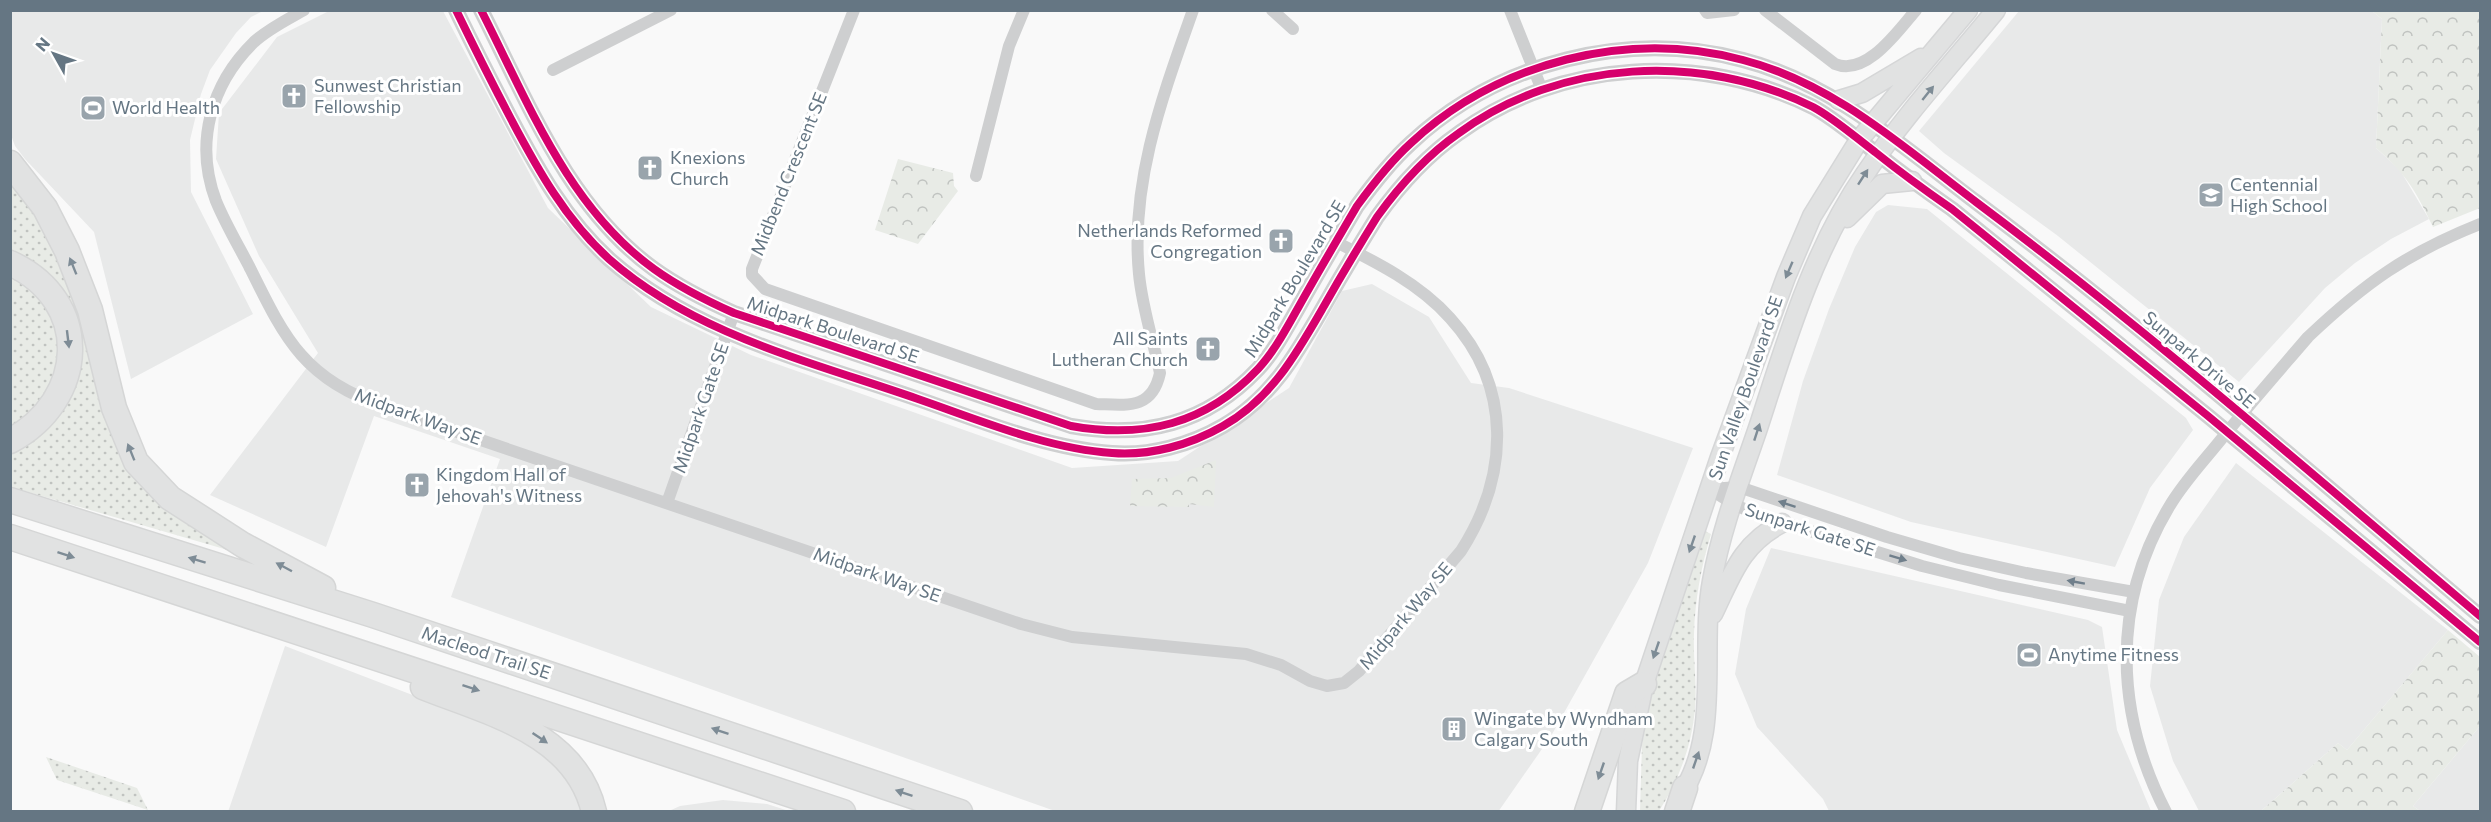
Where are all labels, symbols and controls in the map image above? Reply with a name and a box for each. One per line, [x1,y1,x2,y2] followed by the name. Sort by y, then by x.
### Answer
[24,24,84,84] north arrow
[31,33,53,55] text: N
[314,74,462,117] place label: Sunwest Christian Fellowship
[279,81,309,111] church icon: Sunwest Christian Fellowship
[1922,85,1935,101] one-way arrow
[745,89,831,259] street label: Midbend Crescent SE
[78,93,108,123] sports icon: World Health
[112,96,220,118] place label: World Health
[670,146,745,189] place label: Knexions Church
[635,153,665,183] church icon: Knexions Church
[1857,169,1868,185] one-way arrow
[2230,173,2328,216] place label: Centennial High School
[2196,180,2226,210] school or university icon: Centennial High School
[1239,196,1350,361] street label: Midpark Boulevard SE
[1077,219,1262,262] place label: Netherlands Reformed Congregation
[1266,226,1296,256] church icon: Netherlands Reformed Congregation
[68,256,78,274] one-way arrow
[1783,261,1793,279] one-way arrow
[745,291,922,367] street label: Midpark Boulevard SE
[1703,293,1787,483] street label: Sun Valley Boulevard SE
[2139,306,2260,413] street label: Sunpark Drive SE
[1051,327,1188,370] place label: All Saints Lutheran Church
[64,329,73,348] one-way arrow
[1193,334,1223,364] church icon: All Saints Lutheran Church
[667,339,733,476] street label: Midpark Gate SE
[352,383,485,449] street label: Midpark Way SE
[1752,423,1762,441] one-way arrow
[126,442,136,460] one-way arrow
[436,463,582,506] place label: Kingdom Hall of Jehovah's Witness
[402,470,432,500] church icon: Kingdom Hall of Jehovah's Witness
[1743,498,1878,560] street label: Sunpark Gate SE
[1778,499,1796,508] one-way arrow
[1686,535,1696,553] one-way arrow
[811,542,944,606] street label: Midpark Way SE
[57,551,75,561] one-way arrow
[1889,554,1907,563] one-way arrow
[188,555,206,564] one-way arrow
[1354,557,1457,674] street label: Midpark Way SE
[276,562,293,572] one-way arrow
[2066,577,2085,586] one-way arrow
[419,621,554,683] street label: Macleod Trail SE
[2014,640,2044,670] sports icon: Anytime Fitness
[1650,641,1660,659] one-way arrow
[2048,643,2179,665] place label: Anytime Fitness
[462,683,480,693] one-way arrow
[1474,707,1653,750] place label: Wingate by Wyndham Calgary South
[1439,714,1469,744] building icon: Wingate by Wyndham Calgary South
[711,725,729,735] one-way arrow
[532,732,548,743] one-way arrow
[1691,751,1701,769] one-way arrow
[1596,762,1606,780] one-way arrow
[895,787,913,797] one-way arrow

